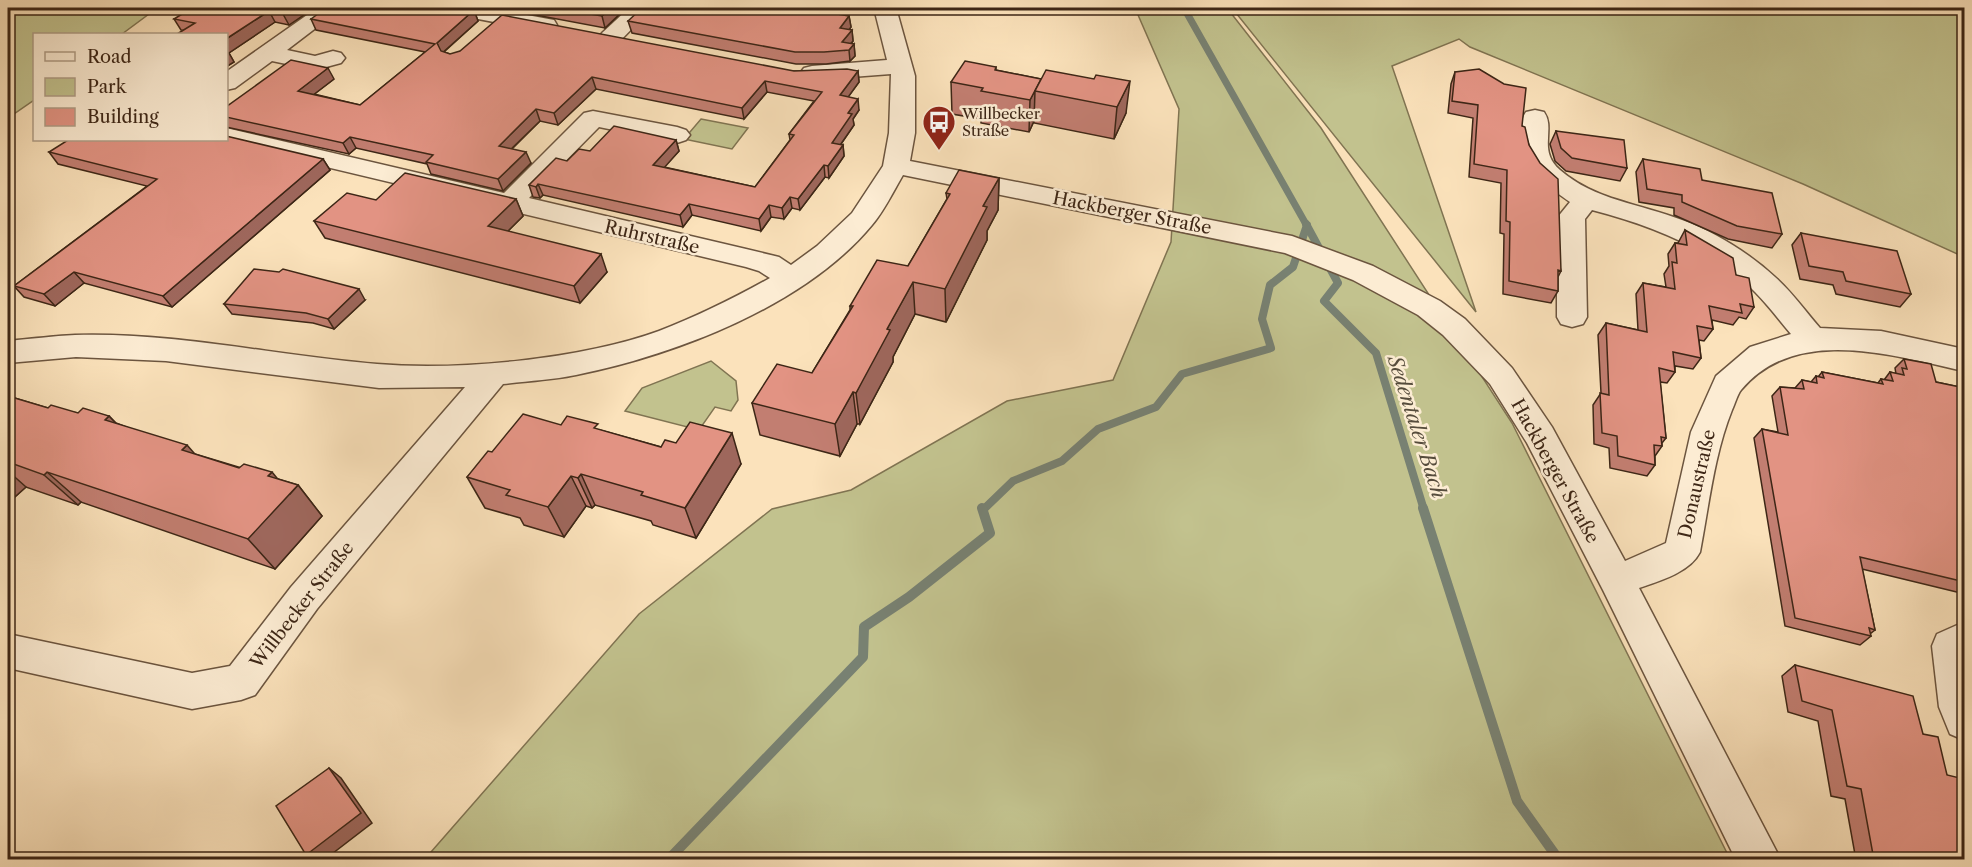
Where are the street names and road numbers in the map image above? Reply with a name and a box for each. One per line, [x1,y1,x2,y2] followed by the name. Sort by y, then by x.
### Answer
[1051,187,1213,239] street label: Hackberger Straße
[602,215,702,259] street label: Ruhrstraße
[1506,395,1604,547] street label: Hackberger Straße
[1674,427,1720,541] street label: Donaustraße
[245,537,358,674] street label: Willbecker Straße

